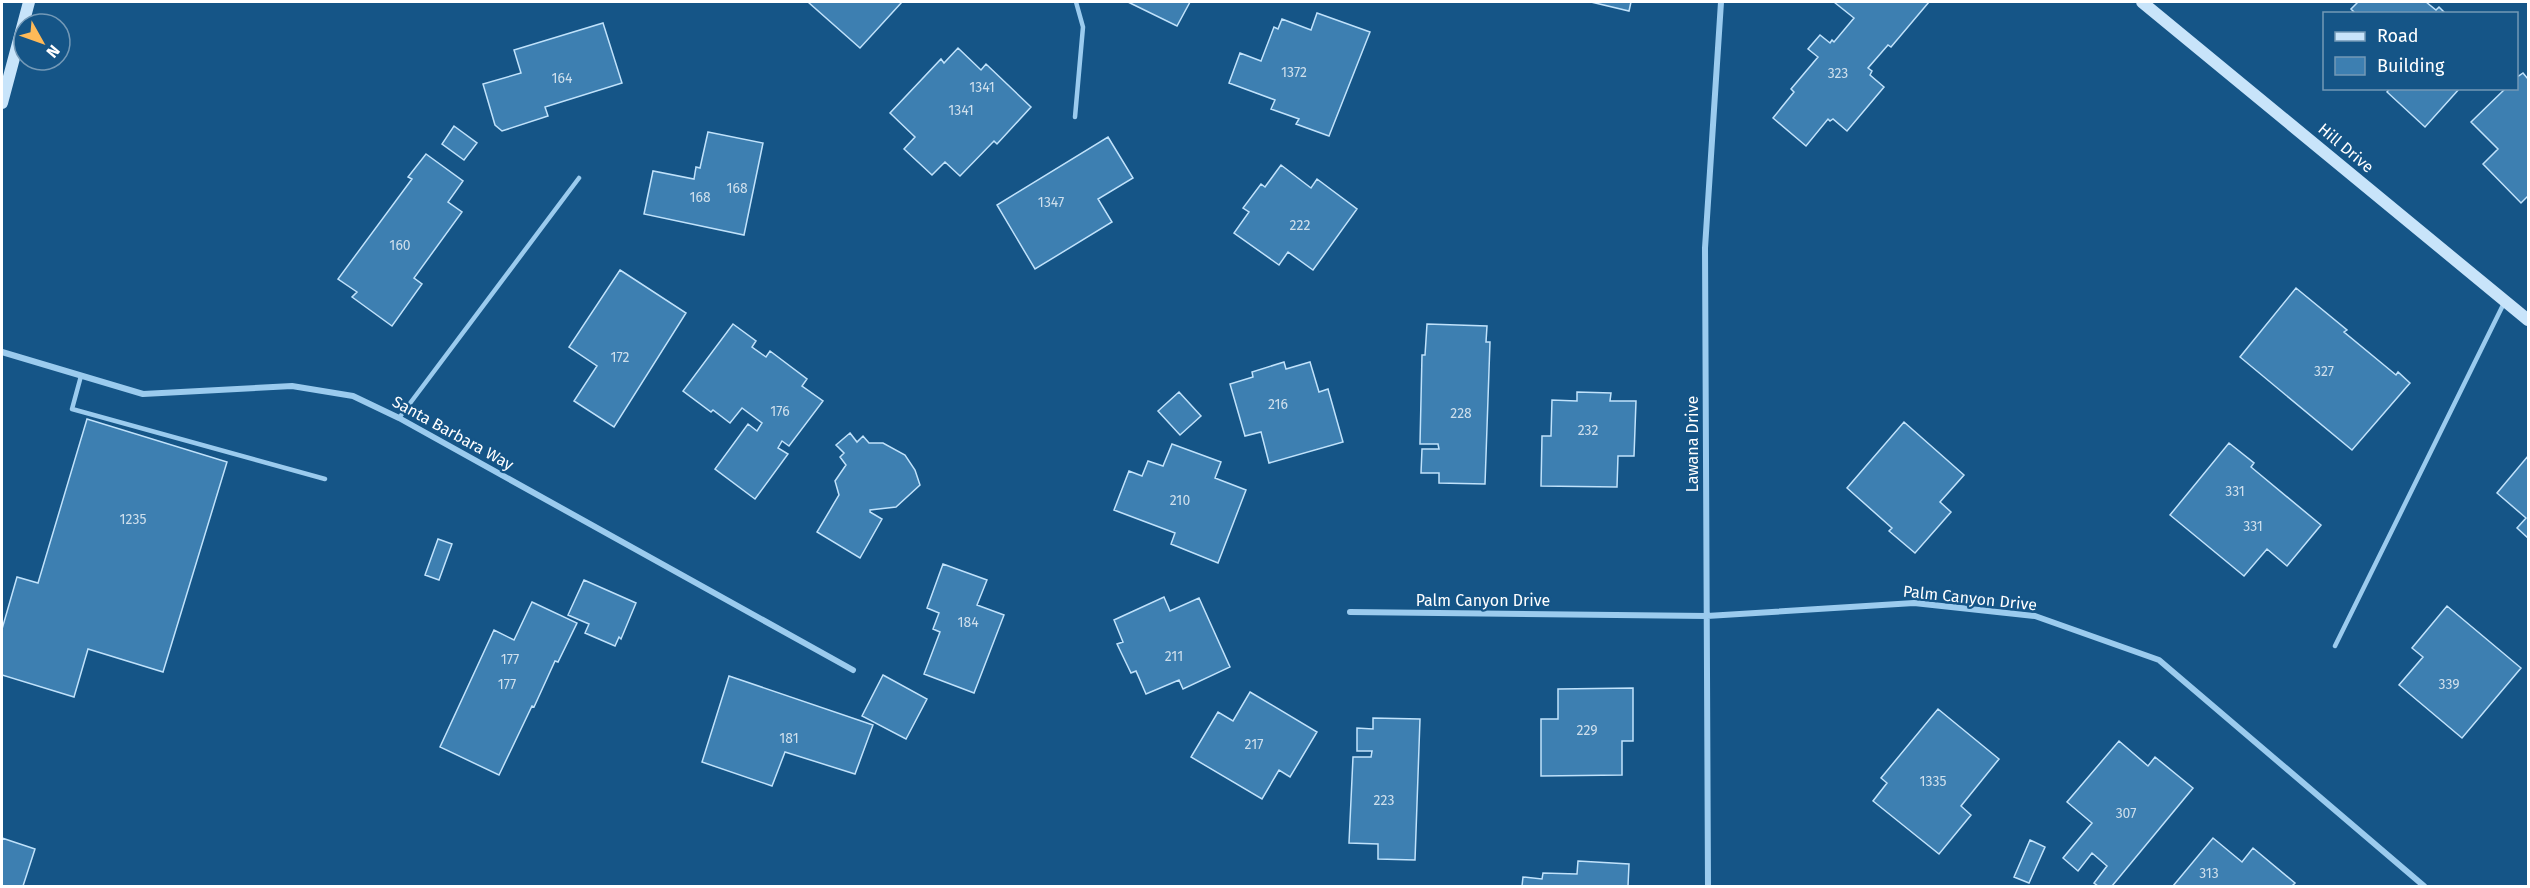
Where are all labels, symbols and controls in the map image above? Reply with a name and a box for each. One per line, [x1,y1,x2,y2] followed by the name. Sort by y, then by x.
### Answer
[12,12,72,72] north arrow
[2323,12,2518,90] legend
[2377,25,2419,47] text: Road
[42,41,64,61] text: N
[2377,55,2445,77] text: Building
[1281,64,1307,81] house number: 1372
[1828,65,1848,82] house number: 323
[552,70,573,87] house number: 164
[969,79,995,96] house number: 1341
[948,102,974,119] house number: 1341
[2314,119,2378,177] street label: Hill Drive
[726,180,748,197] house number: 168
[689,189,711,206] house number: 168
[1038,194,1064,211] house number: 1347
[1290,217,1310,234] house number: 222
[389,237,411,254] house number: 160
[611,349,630,366] house number: 172
[2314,363,2334,380] house number: 327
[389,392,517,474] street label: Santa Barbara Way
[1268,396,1288,413] house number: 216
[1683,396,1702,492] street label: Lawana Drive
[770,403,790,420] house number: 176
[1450,405,1472,422] house number: 228
[1578,422,1598,439] house number: 232
[2225,483,2245,500] house number: 331
[1170,492,1190,509] house number: 210
[120,511,146,528] house number: 1235
[2243,518,2263,535] house number: 331
[1902,582,2038,614] street label: Palm Canyon Drive
[1416,591,1550,610] street label: Palm Canyon Drive
[957,614,979,631] house number: 184
[1165,648,1183,665] house number: 211
[501,651,519,668] house number: 177
[498,676,516,693] house number: 177
[2438,676,2460,693] house number: 339
[1576,722,1598,739] house number: 229
[779,730,799,747] house number: 181
[1245,736,1263,753] house number: 217
[1919,773,1947,790] house number: 1335
[1374,792,1394,809] house number: 223
[2116,805,2136,822] house number: 307
[2199,865,2219,882] house number: 313

